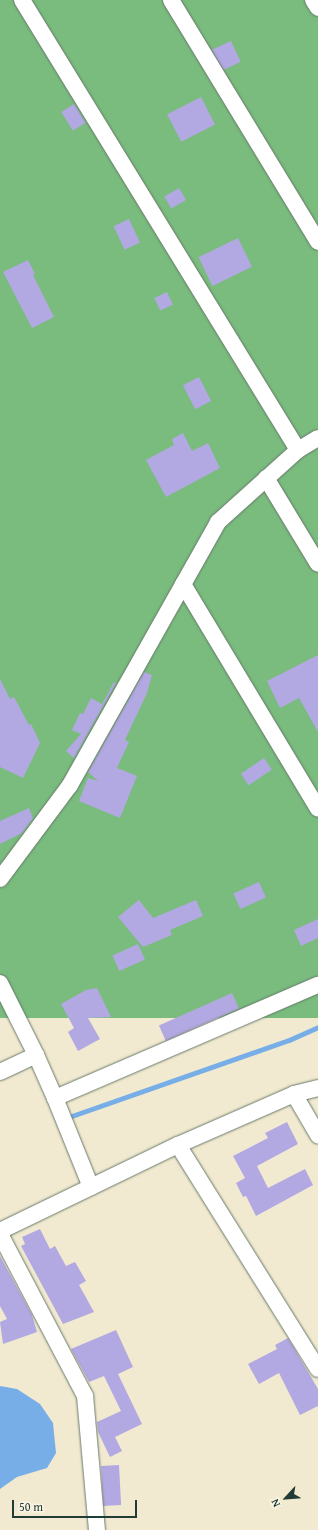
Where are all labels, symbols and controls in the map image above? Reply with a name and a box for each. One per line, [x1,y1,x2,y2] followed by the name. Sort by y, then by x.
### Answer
[266,1478,306,1518] north arrow
[14,1492,139,1518] scale bar
[266,1496,284,1510] text: N
[19,1498,43,1515] text: 50 m

